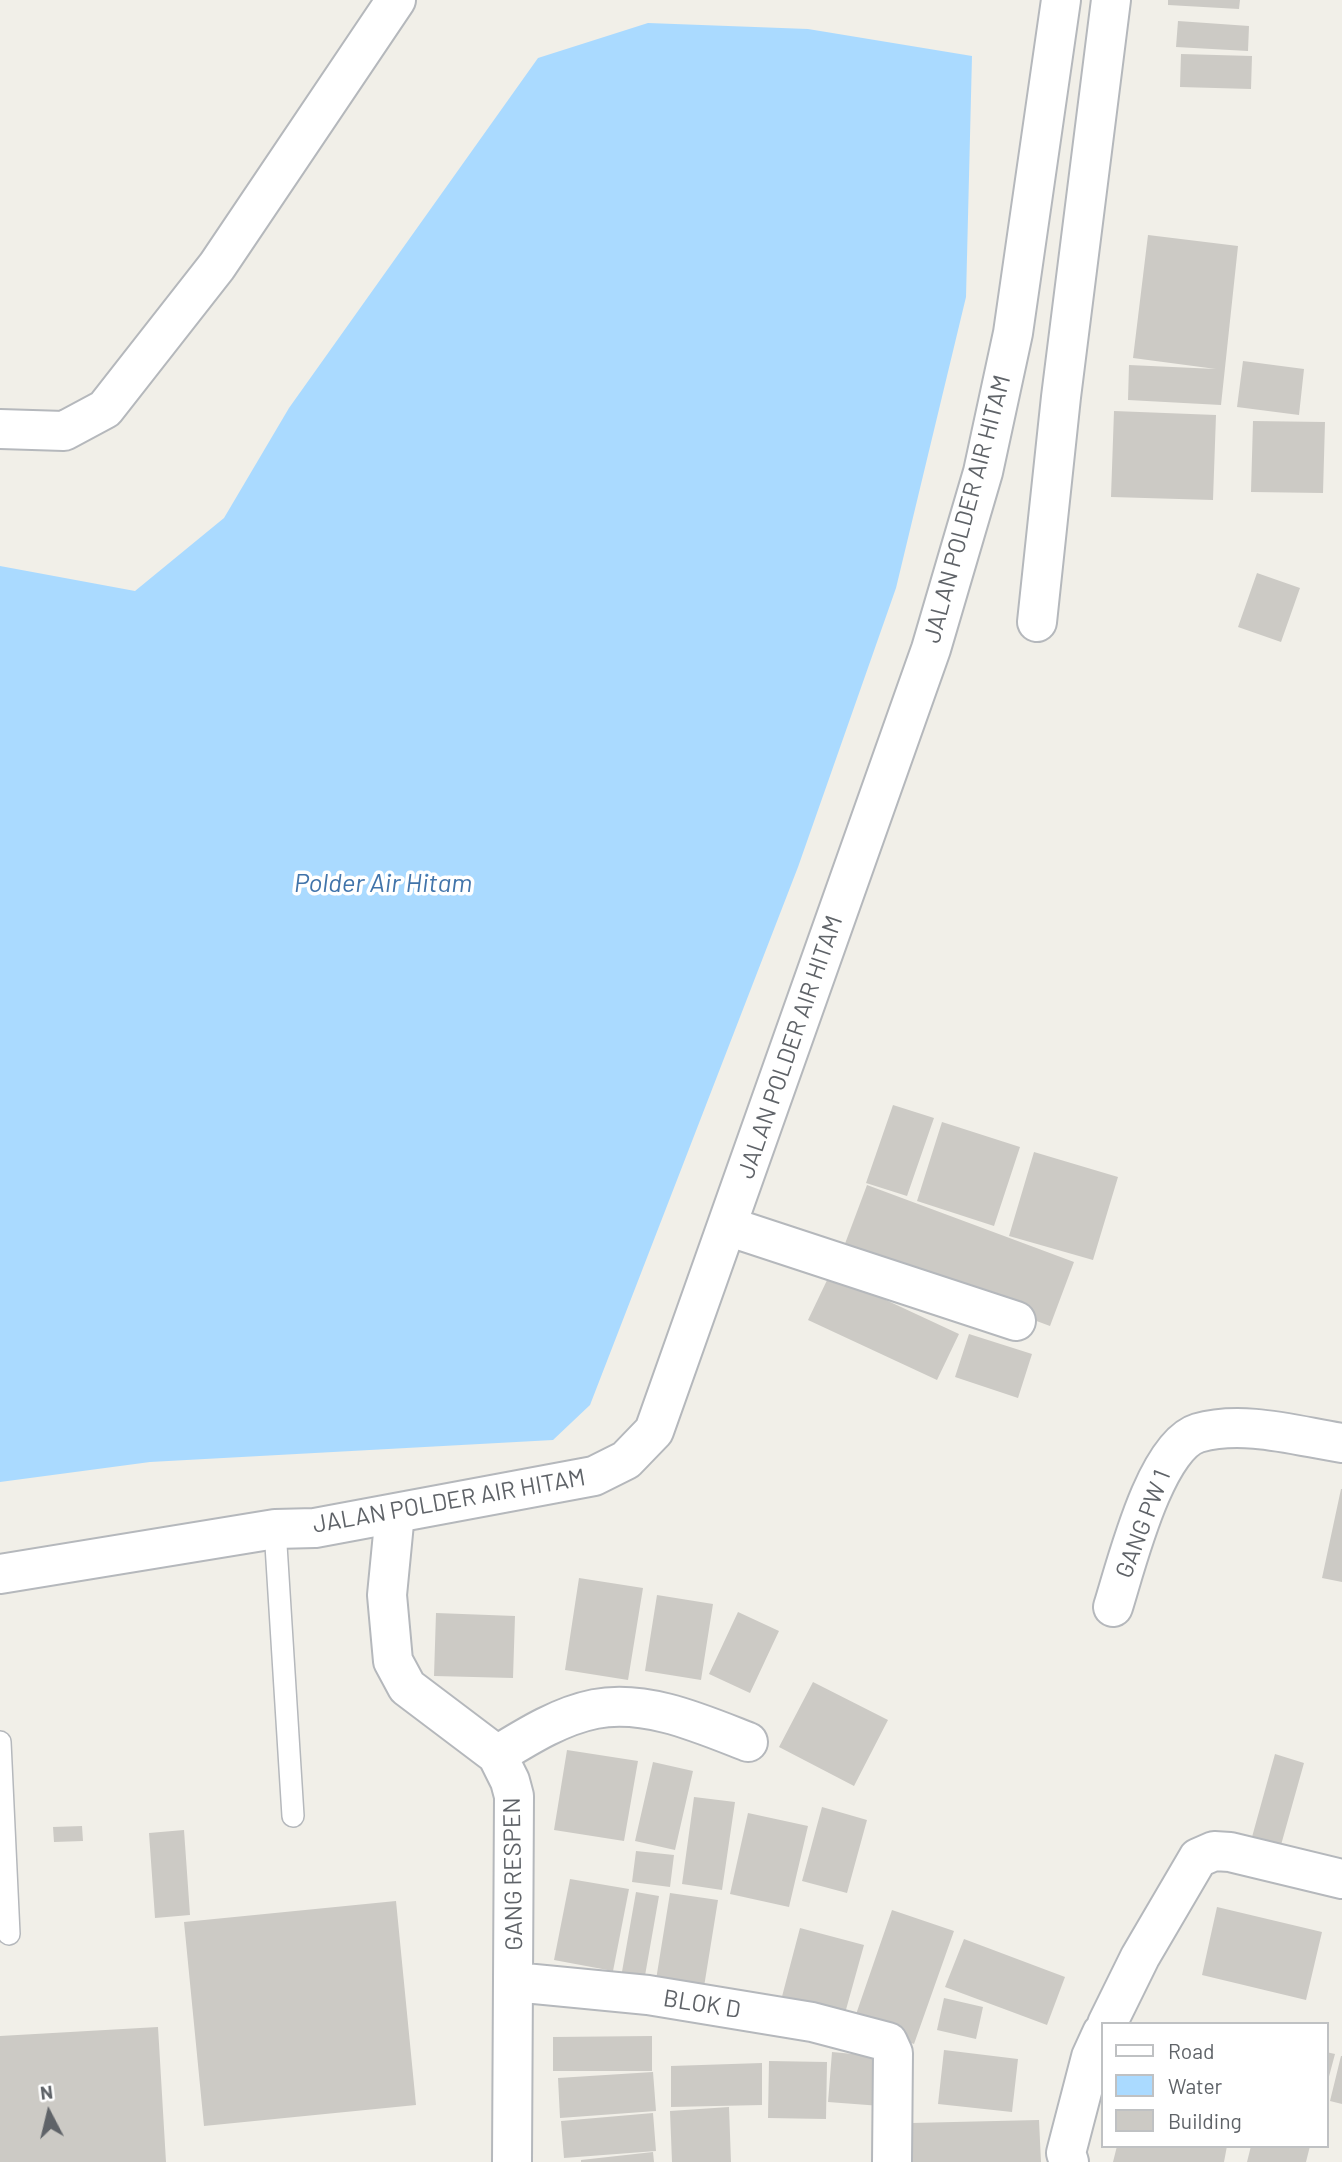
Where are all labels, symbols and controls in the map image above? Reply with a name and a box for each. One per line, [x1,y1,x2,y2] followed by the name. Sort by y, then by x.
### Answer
[917,372,1017,646] street label: JALAN POLDER AIR HITAM
[294,867,472,899] water label: Polder Air Hitam
[731,912,849,1182] street label: JALAN POLDER AIR HITAM
[310,1463,588,1539] street label: JALAN POLDER AIR HITAM
[1109,1466,1177,1582] street label: GANG PW 1
[497,1797,529,1951] street label: GANG RESPEN
[661,1984,743,2024] street label: BLOK D
[1100,2022,1328,2148] legend
[1168,2038,1214,2063] text: Road
[1168,2073,1222,2098] text: Water
[14,2078,84,2148] north arrow
[39,2079,54,2104] text: N
[1168,2108,1242,2133] text: Building

